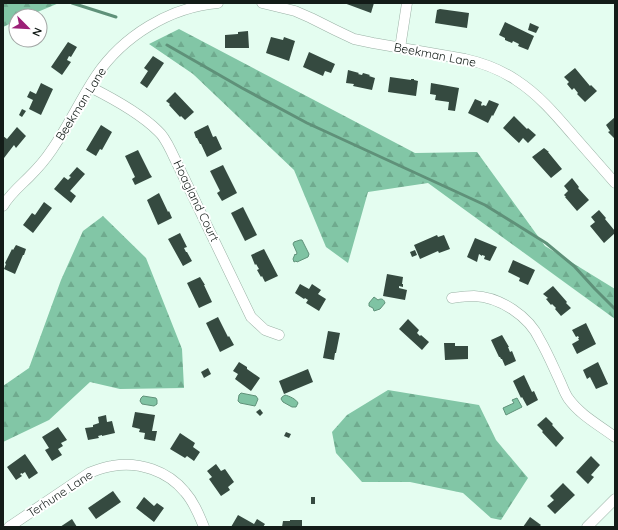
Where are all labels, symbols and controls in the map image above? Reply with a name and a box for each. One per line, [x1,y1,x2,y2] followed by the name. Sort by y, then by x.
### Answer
[8,8,48,48] north arrow
[29,26,45,39] text: N
[393,39,478,70] street label: Beekman Lane
[52,64,109,143] street label: Beekman Lane
[170,158,223,244] street label: Hoagland Court
[24,467,96,520] street label: Terhune Lane

